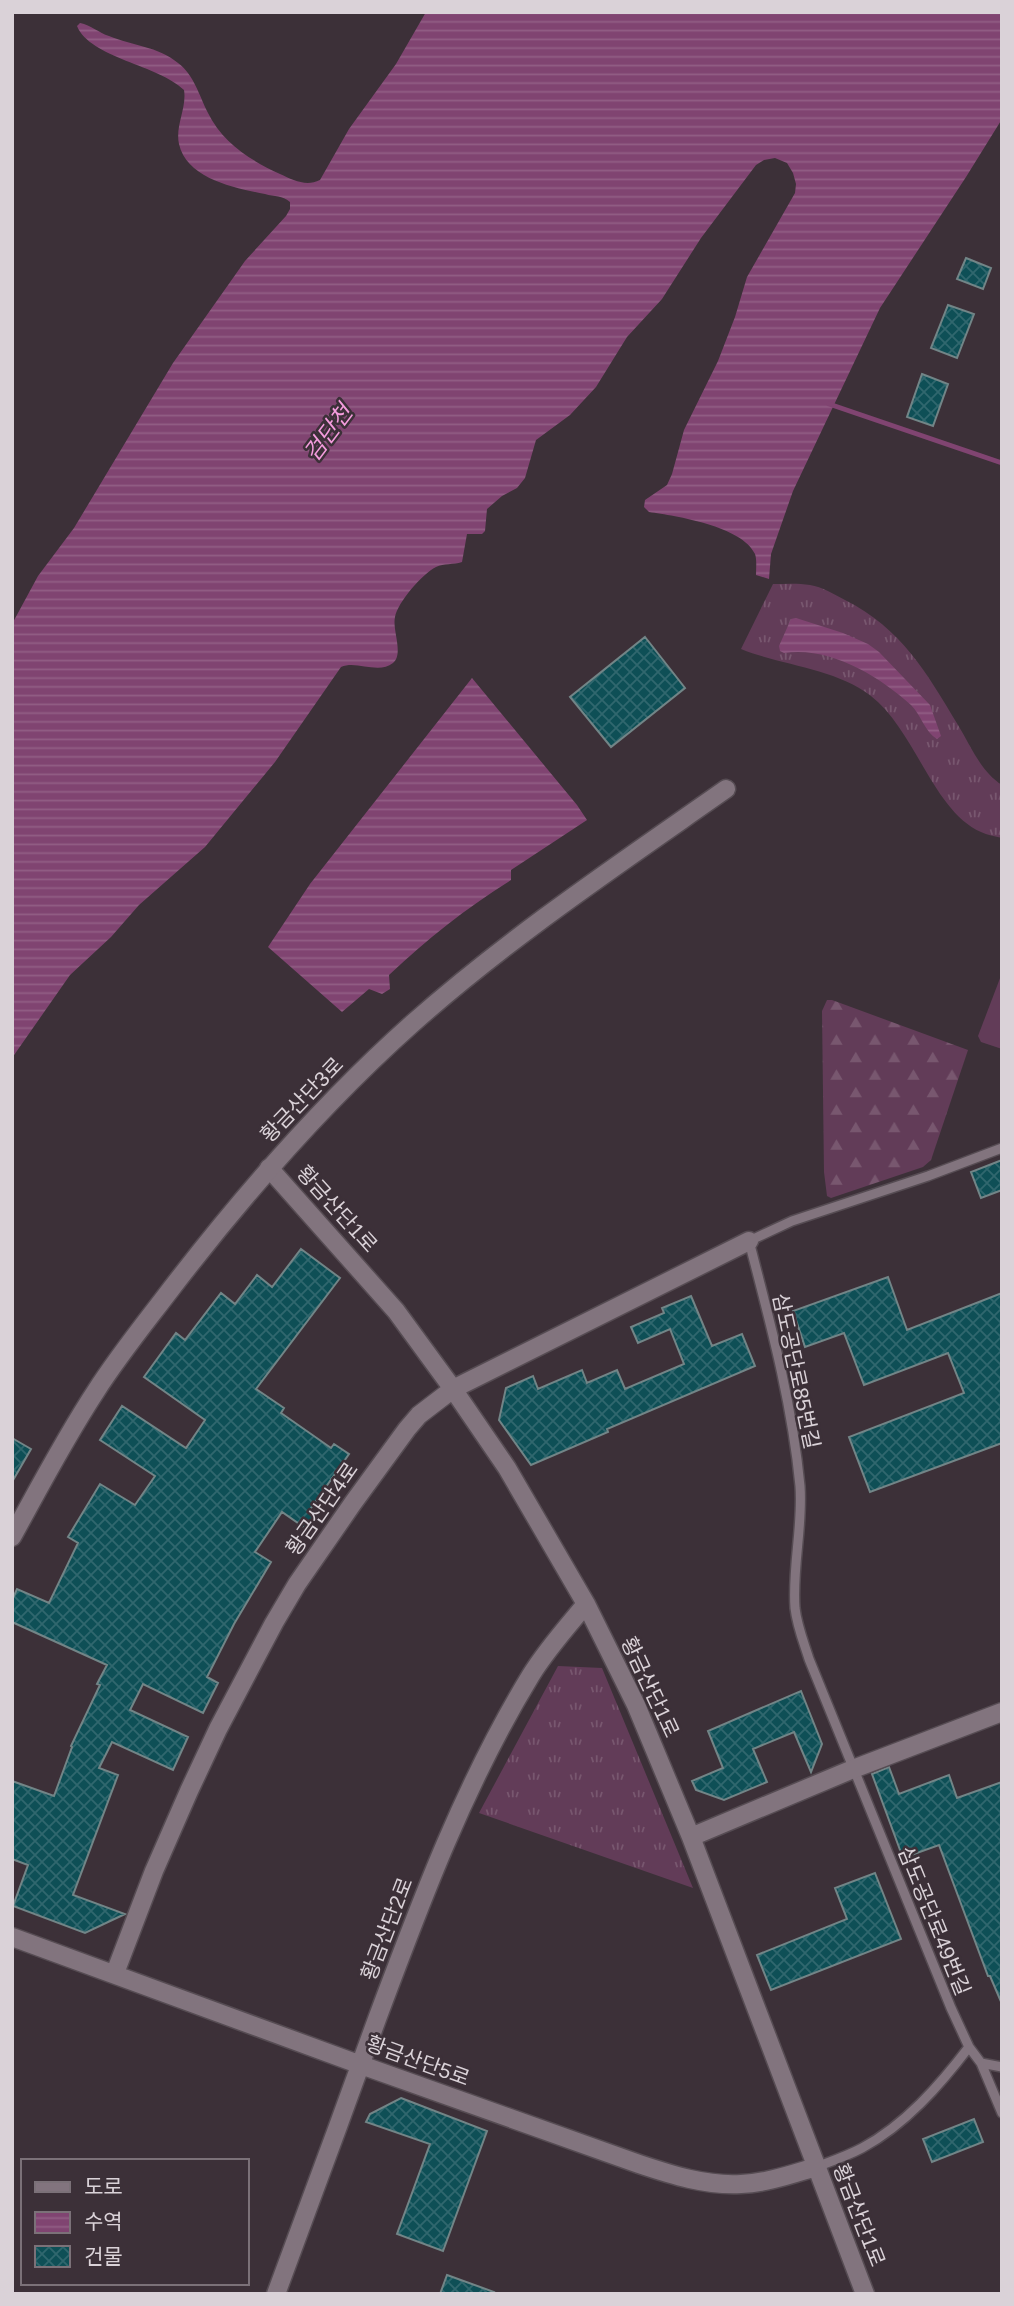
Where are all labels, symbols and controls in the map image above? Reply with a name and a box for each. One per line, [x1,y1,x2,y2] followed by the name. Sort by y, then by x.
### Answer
[299,398,359,466] water label: 검단천
[256,1053,348,1147] street label: 황금산단3로
[293,1161,382,1257] street label: 황금산단1로
[769,1291,824,1451] street label: 삼도공단로85번길
[281,1458,362,1560] street label: 황금산단4로
[617,1633,684,1741] street label: 황금산단1로
[894,1843,975,1999] street label: 삼도공단로49번길
[356,1874,417,1983] street label: 황금산단2로
[363,2031,473,2090] street label: 황금산단5로
[21,2159,248,2285] legend
[829,2160,890,2269] street label: 황금산단1로
[84,2175,123,2198] text: 도로
[84,2210,123,2233] text: 수역
[84,2245,123,2268] text: 건물

